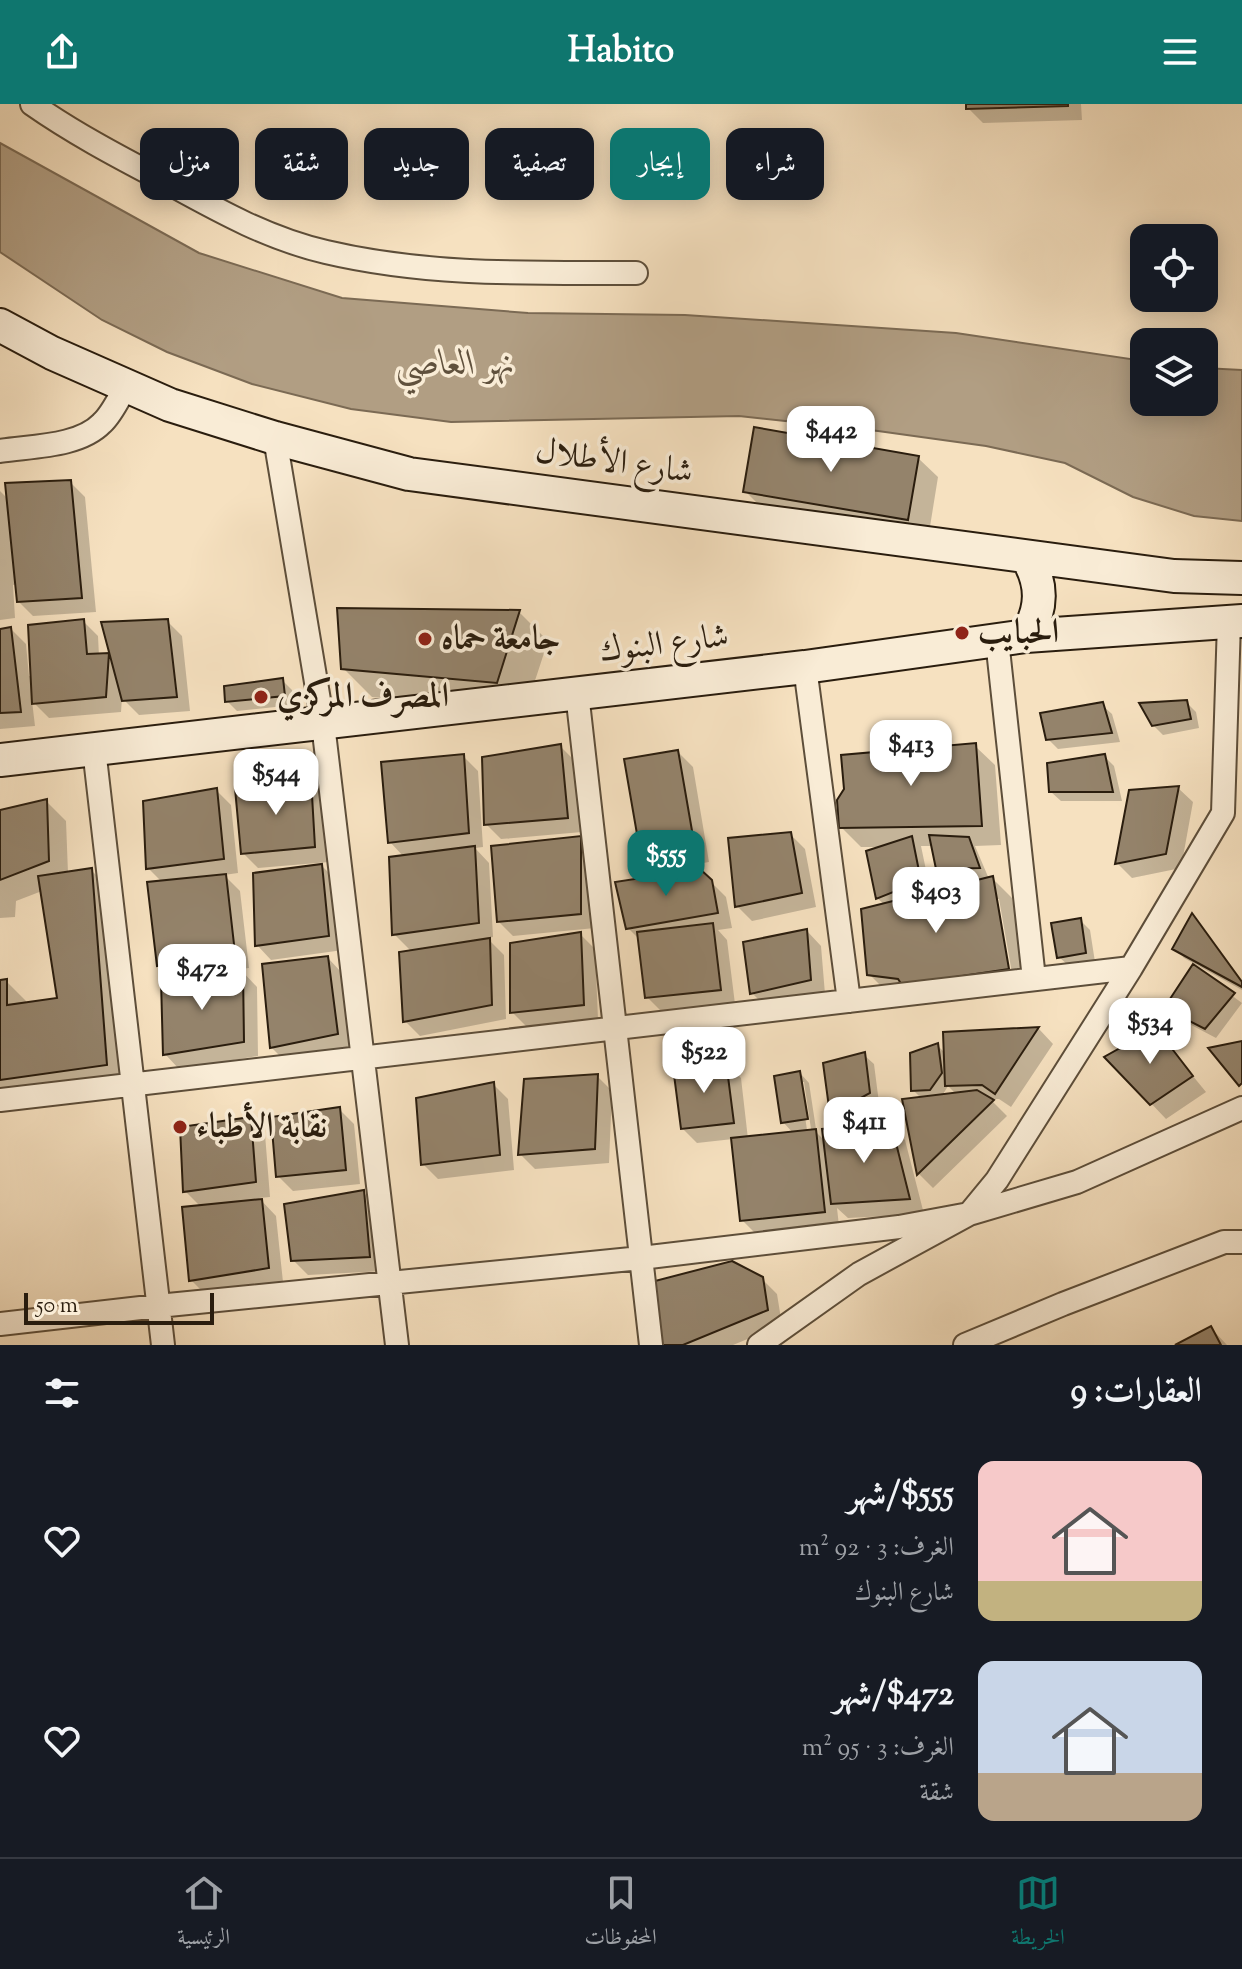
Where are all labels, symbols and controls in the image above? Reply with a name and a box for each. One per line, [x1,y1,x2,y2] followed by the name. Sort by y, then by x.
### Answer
[568,26,674,78] text: Habito
[40,30,84,74] icon: share
[1158,30,1202,74] icon: menu
[140,128,239,200] chip: منزل
[255,128,348,200] chip: شقة
[364,128,469,200] chip: جديد
[485,128,594,200] chip: تصفية
[610,128,710,200] chip: إيجار
[726,128,824,200] chip: شراء
[1130,224,1218,416] map controls
[1130,224,1218,312] button: locate
[1130,328,1218,416] button: layers
[395,339,515,395] water label: نهر العاصي
[784,406,878,474] pin: $442
[805,413,857,450] text: $442
[532,426,696,499] street label: شارع الأطلال
[978,609,1059,658] place label: الحبايب
[596,613,732,678] street label: شارع البنوك
[441,615,560,664] place label: جامعة حماه
[953,624,971,642] marker: الحبايب
[416,630,434,648] marker: جامعة حماه
[277,673,449,722] place label: المصرف المركزي
[252,688,270,706] marker: المصرف المركزي
[864,720,958,788] pin: $413
[888,727,934,764] text: $413
[229,749,323,817] pin: $544
[252,756,300,793] text: $544
[619,830,713,898] pin: $555
[645,837,687,874] text: $555
[889,867,983,935] pin: $403
[911,874,962,911] text: $403
[155,944,249,1012] pin: $472
[176,951,228,988] text: $472
[1103,998,1197,1066] pin: $534
[1127,1005,1173,1042] text: $534
[657,1027,751,1095] pin: $522
[680,1034,728,1071] text: $522
[817,1097,911,1165] pin: $411
[196,1101,327,1152] place label: نقابة الأطباء
[842,1104,886,1141] text: $411
[171,1118,189,1136] marker: نقابة الأطباء
[24,1289,214,1325] scale bar
[36,1291,78,1323] text: 50 m
[1071,1368,1202,1417] text: العقارات: 9
[40,1371,84,1415] icon: filters
[847,1471,954,1520] text: $555/شهر
[1042,1493,1138,1589] icon: home
[40,1519,84,1563] icon: heart
[799,1530,954,1567] text: الغرف: 3 · 92 m²
[854,1575,954,1612] text: شارع البنوك
[833,1671,954,1720] text: $472/شهر
[1042,1693,1138,1789] icon: home
[40,1719,84,1763] icon: heart
[802,1730,954,1767] text: الغرف: 3 · 95 m²
[920,1775,954,1812] text: شقة
[177,1871,230,1958] tab: الرئيسية
[584,1871,657,1958] tab: المحفوظات
[1011,1871,1065,1958] tab: الخريطة

